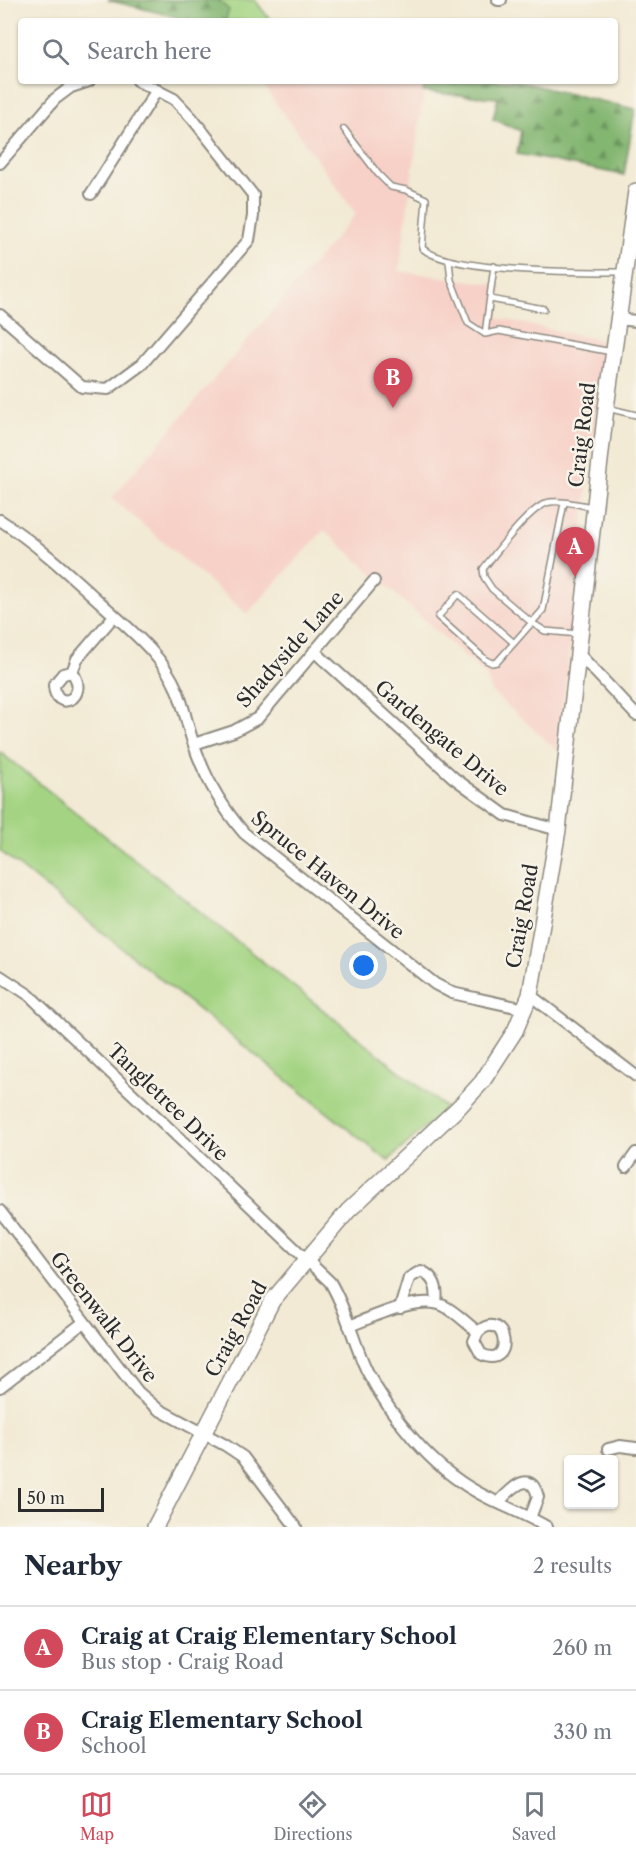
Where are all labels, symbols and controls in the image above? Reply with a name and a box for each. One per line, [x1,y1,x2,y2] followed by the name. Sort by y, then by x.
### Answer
[18,18,618,84] search box
[39,35,72,68] icon: search
[87,38,212,65] text: Search here
[374,358,412,408] pin: B
[564,381,600,489] street label: Craig Road
[556,528,594,577] pin: A
[231,586,349,712] street label: Shadyside Lane
[370,675,514,801] street label: Gardengate Drive
[247,806,409,944] street label: Spruce Haven Drive
[501,862,543,970] street label: Craig Road
[349,951,378,980] your location
[103,1038,233,1166] street label: Tangletree Drive
[45,1247,163,1387] street label: Greenwalk Drive
[200,1277,272,1381] street label: Craig Road
[564,1455,618,1509] map controls
[564,1455,618,1509] button: layers
[18,1485,104,1512] scale bar
[27,1488,65,1508] text: 50 m
[24,1550,122,1582] text: Nearby
[533,1554,612,1578] text: 2 results
[81,1623,457,1650] text: Craig at Craig Elementary School
[36,1636,51,1660] text: A
[552,1636,612,1660] text: 260 m
[81,1650,284,1674] text: Bus stop · Craig Road
[81,1707,363,1734] text: Craig Elementary School
[36,1720,51,1744] text: B
[553,1720,612,1744] text: 330 m
[81,1734,146,1758] text: School
[80,1788,114,1844] tab: Map
[273,1788,352,1844] tab: Directions
[512,1788,556,1844] tab: Saved

